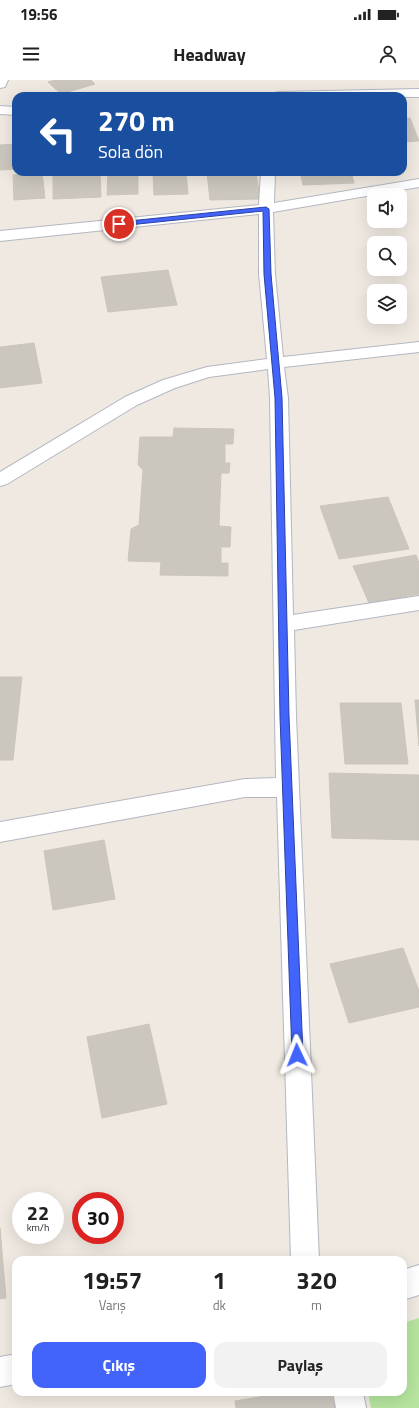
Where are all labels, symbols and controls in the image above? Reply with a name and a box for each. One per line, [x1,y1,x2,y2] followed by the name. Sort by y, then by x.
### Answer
[20,3,57,26] text: 19:56
[173,41,246,68] text: Headway
[20,43,42,65] icon: menu
[377,43,399,65] icon: person
[98,99,175,142] text: 270 m
[32,108,84,160] icon: left
[98,138,163,165] text: Sola dön
[367,188,407,324] map controls
[367,188,407,228] button: sound
[102,207,136,241] pin
[108,213,130,235] icon: arrive
[367,236,407,276] button: search
[367,284,407,324] button: layers
[276,1034,318,1076] position arrow
[72,1192,124,1244] speed limit sign: 30
[27,1197,49,1228] text: 22
[27,1220,49,1235] text: km/h
[82,1262,142,1298] text: 19:57
[213,1262,226,1298] text: 1
[296,1262,337,1298] text: 320
[99,1295,126,1315] text: Varış
[213,1295,226,1315] text: dk
[311,1295,322,1315] text: m
[32,1342,206,1388] button: Çıkış
[214,1342,387,1388] button: Paylaş

